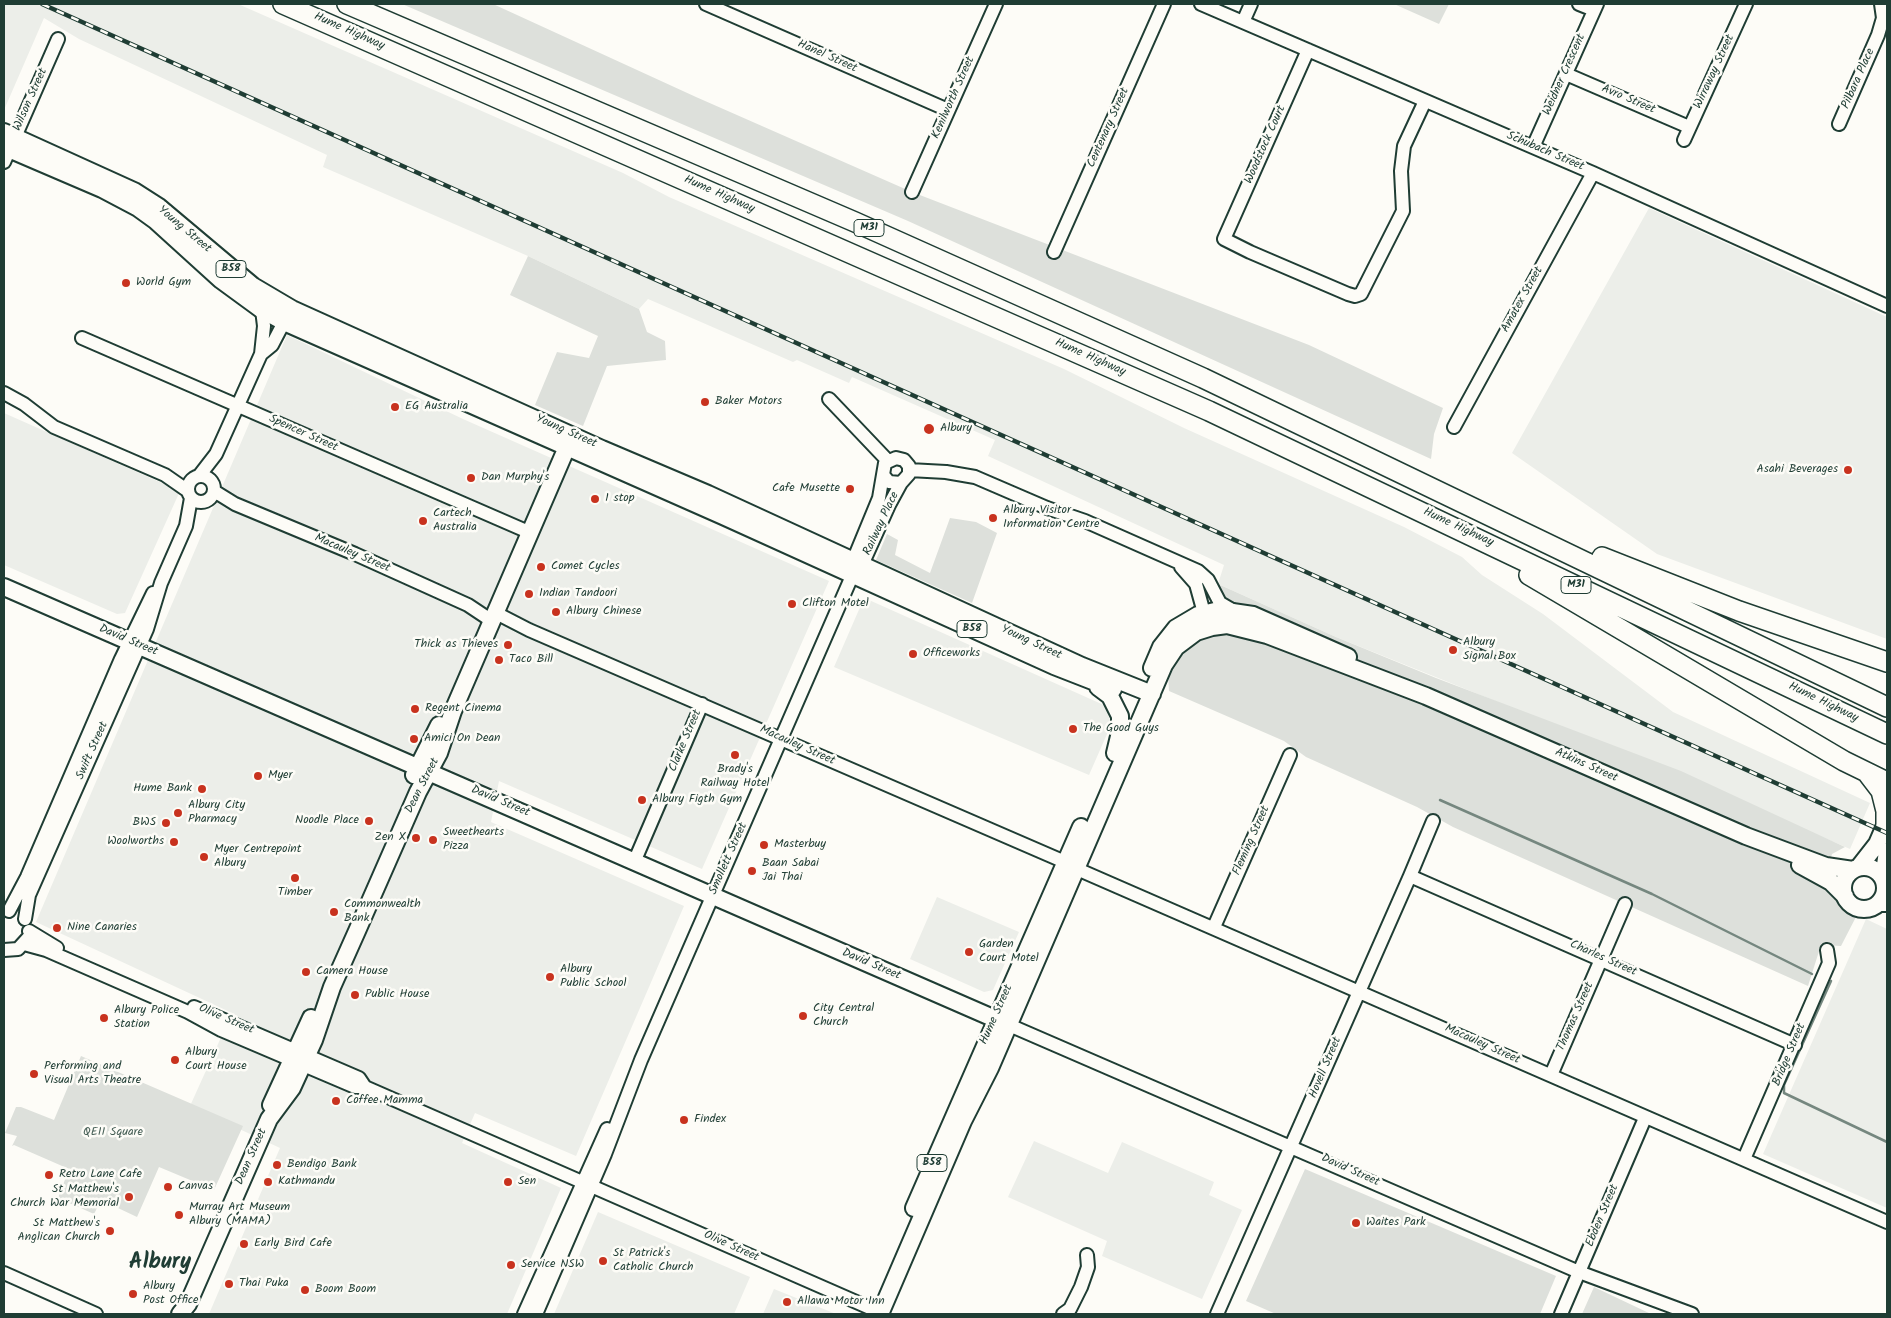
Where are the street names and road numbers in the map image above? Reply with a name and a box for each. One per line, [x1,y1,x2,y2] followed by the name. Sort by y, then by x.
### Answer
[311,10,387,54] street label: Hume Highway
[1541,32,1589,118] street label: Weidner Crescent
[1691,33,1739,111] street label: Wirraway Street
[795,37,859,77] street label: Hanel Street
[1839,47,1879,111] street label: Pilbara Place
[929,55,979,141] street label: Kenilworth Street
[11,66,51,134] street label: Wilson Street
[1599,82,1657,118] street label: Avro Street
[1085,86,1133,170] street label: Centenary Street
[1242,104,1290,186] street label: Woodstock Court
[1504,129,1586,175] street label: Schubach Street
[681,173,757,217] street label: Hume Highway
[154,203,214,257] street label: Young Street
[854,220,884,237] road number: M31
[216,260,246,278] road number: B58
[1499,265,1547,335] street label: Amatex Street
[1052,336,1128,380] street label: Hume Highway
[266,412,340,456] street label: Spencer Street
[533,412,599,452] street label: Young Street
[861,490,903,558] street label: Railway Place
[1421,505,1495,551] street label: Hume Highway
[312,532,392,576] street label: Macauley Street
[1561,576,1591,594] road number: M31
[957,620,987,638] road number: B58
[96,622,160,660] street label: David Street
[998,623,1064,663] street label: Young Street
[1786,680,1860,726] street label: Hume Highway
[666,708,706,774] street label: Clarke Street
[74,720,112,782] street label: Swift Street
[757,723,837,769] street label: Macauley Street
[1552,746,1620,786] street label: Atkins Street
[403,756,443,816] street label: Dean Street
[468,783,532,821] street label: David Street
[1230,804,1274,878] street label: Fleming Street
[707,821,751,897] street label: Smollett Street
[1567,938,1639,980] street label: Charles Street
[839,946,903,984] street label: David Street
[1554,980,1598,1054] street label: Thomas Street
[977,983,1017,1047] street label: Hume Street
[196,1002,256,1038] street label: Olive Street
[1770,1021,1810,1089] street label: Bridge Street
[1442,1022,1522,1068] street label: Macauley Street
[1307,1035,1345,1101] street label: Hovell Street
[233,1126,271,1188] street label: Dean Street
[1319,1152,1381,1190] street label: David Street
[917,1154,947,1172] road number: B58
[1583,1183,1623,1249] street label: Ebden Street
[701,1228,761,1266] street label: Olive Street

